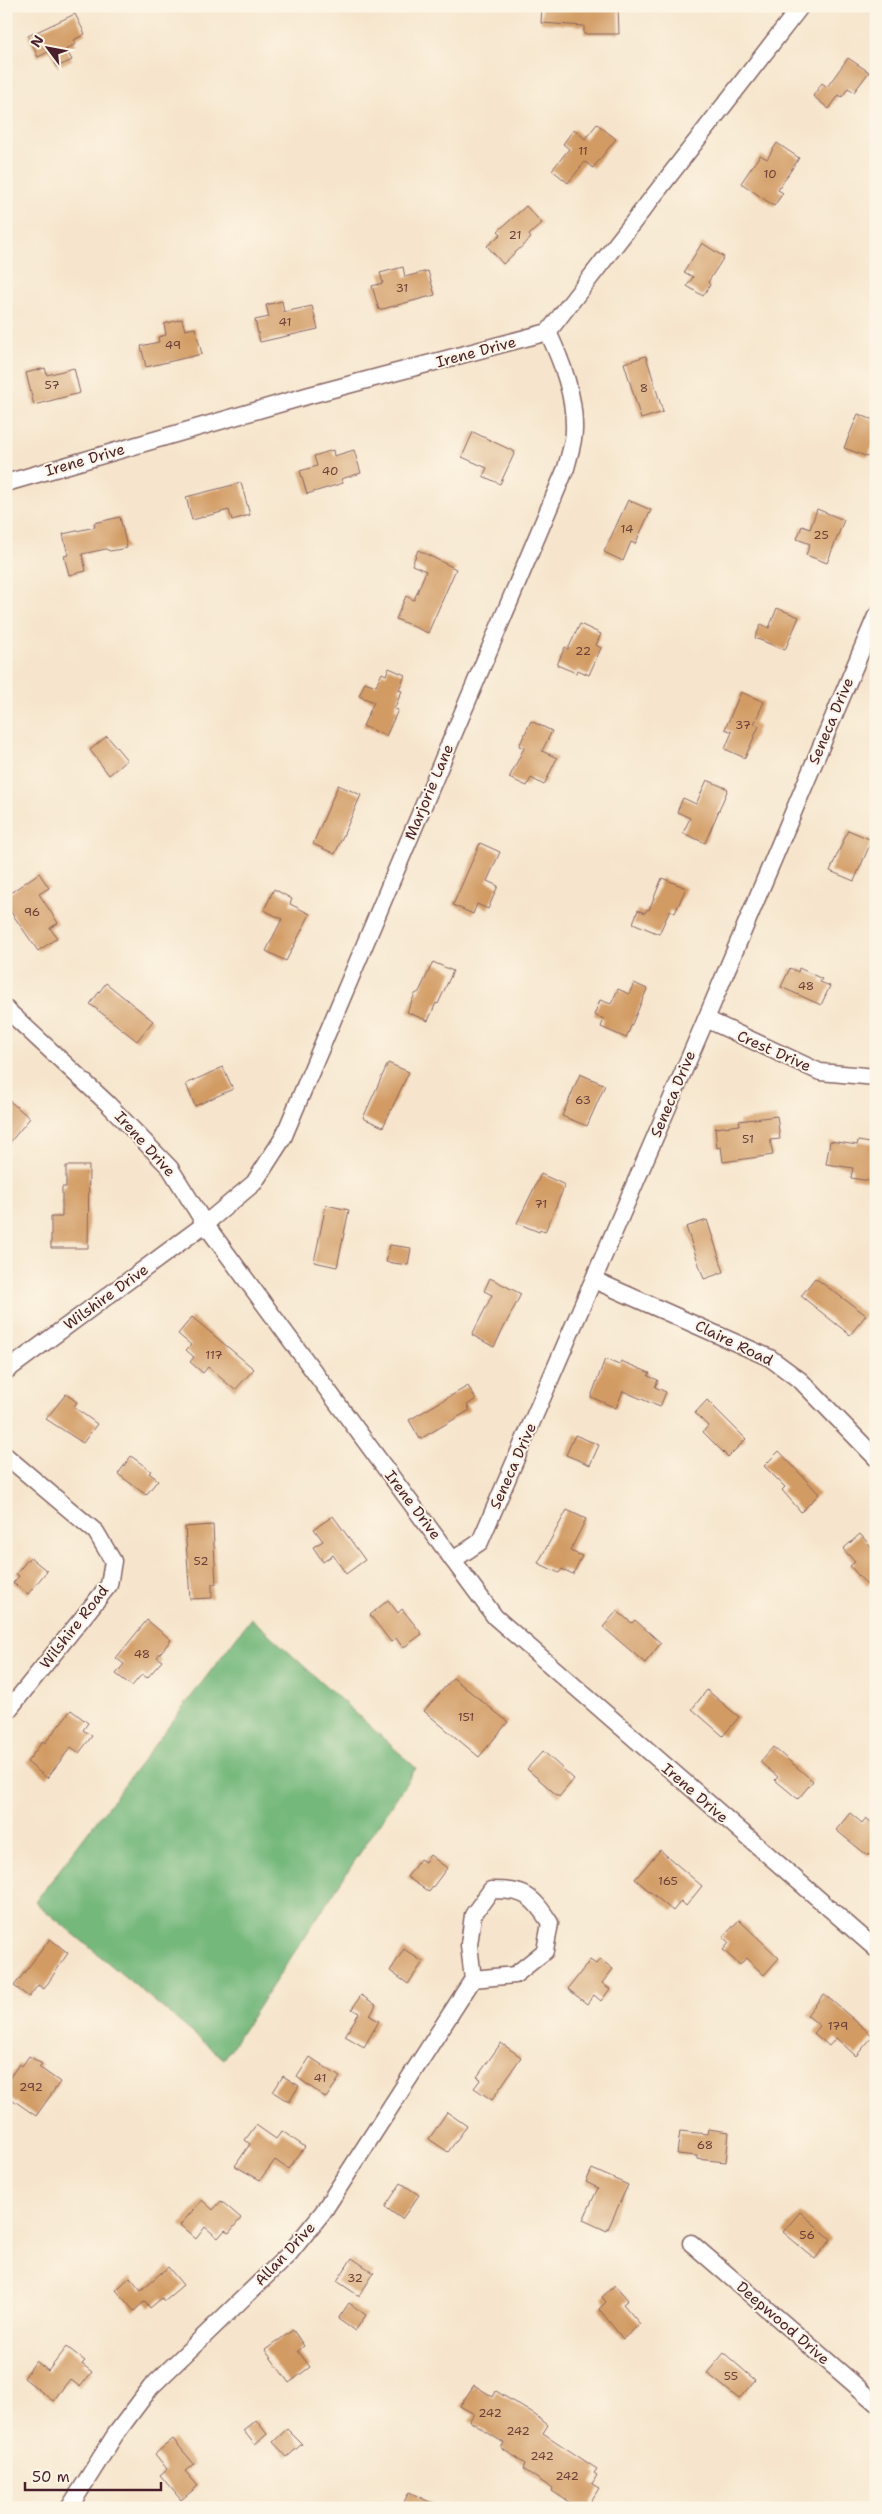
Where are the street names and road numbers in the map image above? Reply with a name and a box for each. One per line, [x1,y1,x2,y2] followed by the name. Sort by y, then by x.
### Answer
[434,332,518,372] street label: Irene Drive
[43,439,127,481] street label: Irene Drive
[804,675,858,767] street label: Seneca Drive
[400,741,458,843] street label: Marjorie Lane
[734,1026,814,1076] street label: Crest Drive
[646,1048,700,1140] street label: Seneca Drive
[110,1107,180,1181] street label: Irene Drive
[60,1260,152,1334] street label: Wilshire Drive
[692,1316,777,1371] street label: Claire Road
[485,1420,541,1512] street label: Seneca Drive
[380,1466,446,1544] street label: Irene Drive
[35,1581,113,1673] street label: Wilshire Road
[658,1759,732,1827] street label: Irene Drive
[250,2218,320,2290] street label: Allan Drive
[732,2277,834,2369] street label: Deepwood Drive

